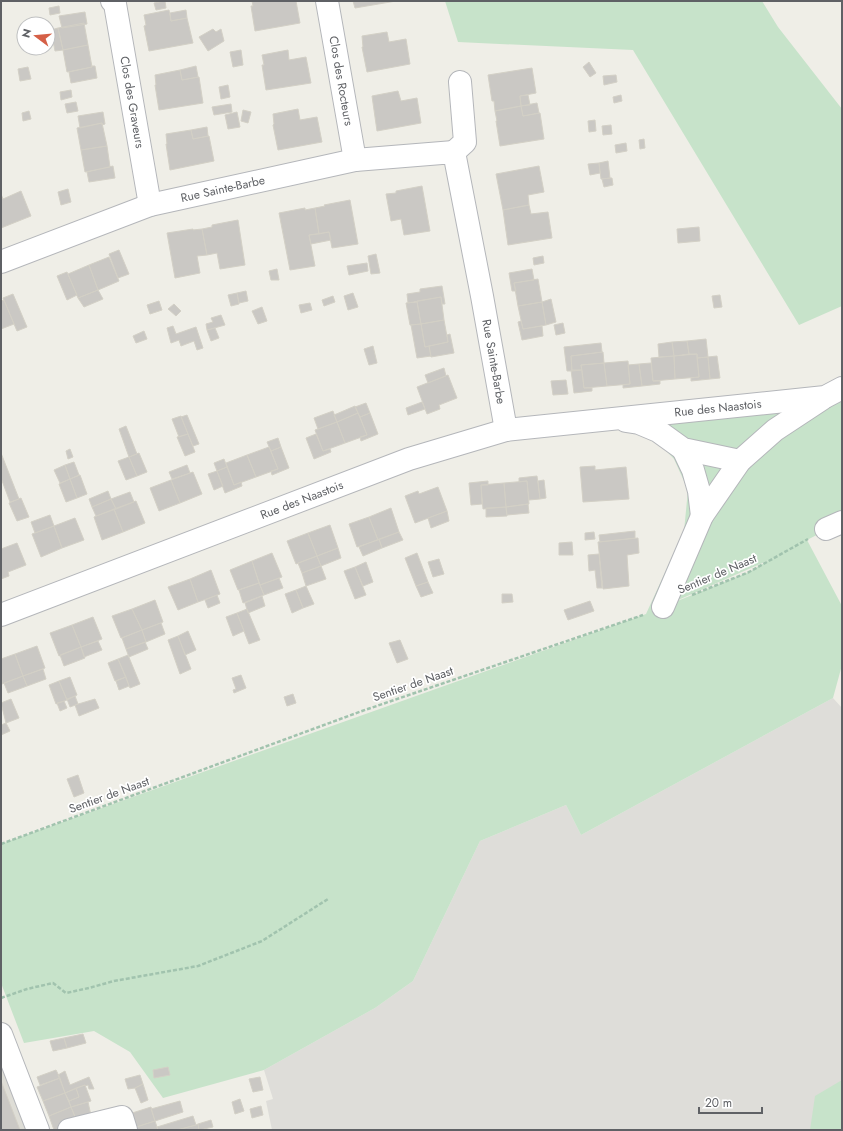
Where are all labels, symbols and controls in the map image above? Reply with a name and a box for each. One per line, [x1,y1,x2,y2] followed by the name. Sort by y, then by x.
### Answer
[16,16,56,56] north arrow
[17,27,35,40] text: N
[324,34,358,127] street label: Clos des Rocteurs
[115,55,149,150] street label: Clos des Graveurs
[179,171,267,207] street label: Rue Sainte-Barbe
[477,318,510,405] street label: Rue Sainte-Barbe
[673,395,762,422] street label: Rue des Naastois
[258,476,346,524] street label: Rue des Naastois
[675,549,759,599] street label: Sentier de Naast
[370,662,456,706] street label: Sentier de Naast
[66,772,152,818] street label: Sentier de Naast
[699,1089,762,1115] scale bar
[705,1094,732,1112] text: 20 m

